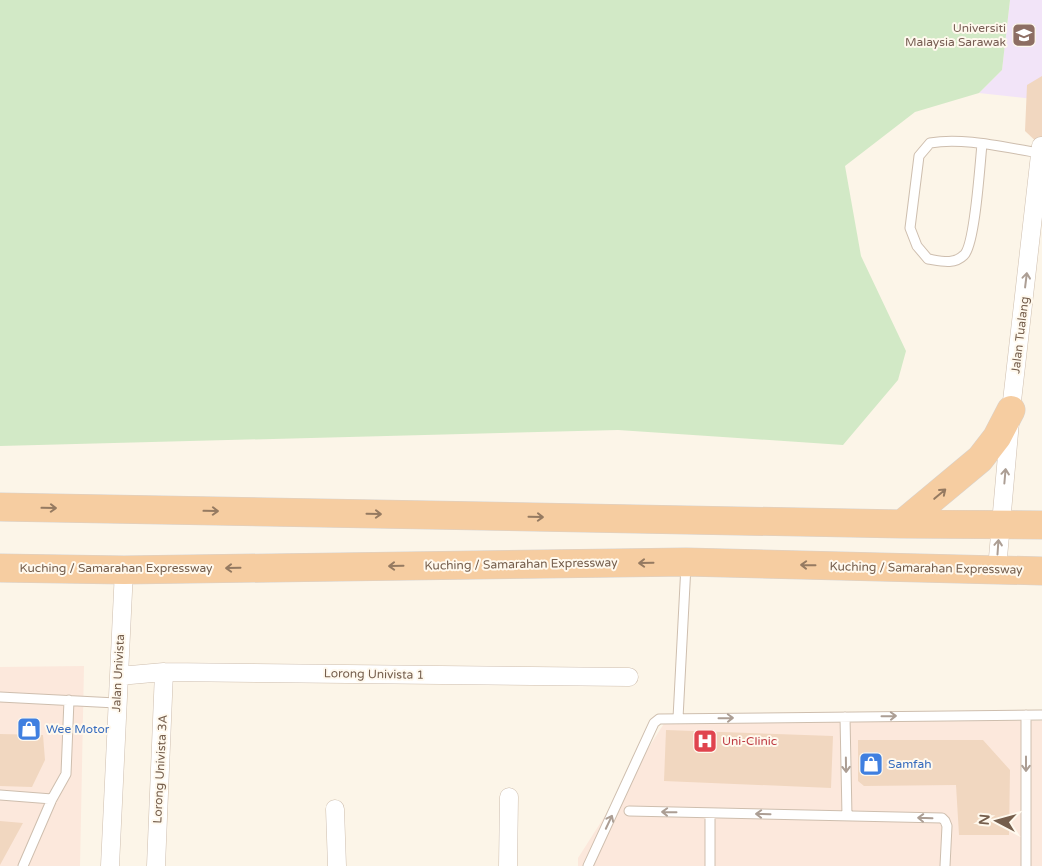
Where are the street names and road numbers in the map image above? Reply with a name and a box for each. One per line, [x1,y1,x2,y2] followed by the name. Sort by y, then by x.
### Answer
[1008,296,1032,374] street label: Jalan Tualang
[424,555,618,573] street label: Kuching / Samarahan Expressway
[829,559,1023,577] street label: Kuching / Samarahan Expressway
[19,561,213,575] street label: Kuching / Samarahan Expressway
[109,634,127,712] street label: Jalan Univista
[324,666,424,682] street label: Lorong Univista 1
[150,714,170,824] street label: Lorong Univista 3A

